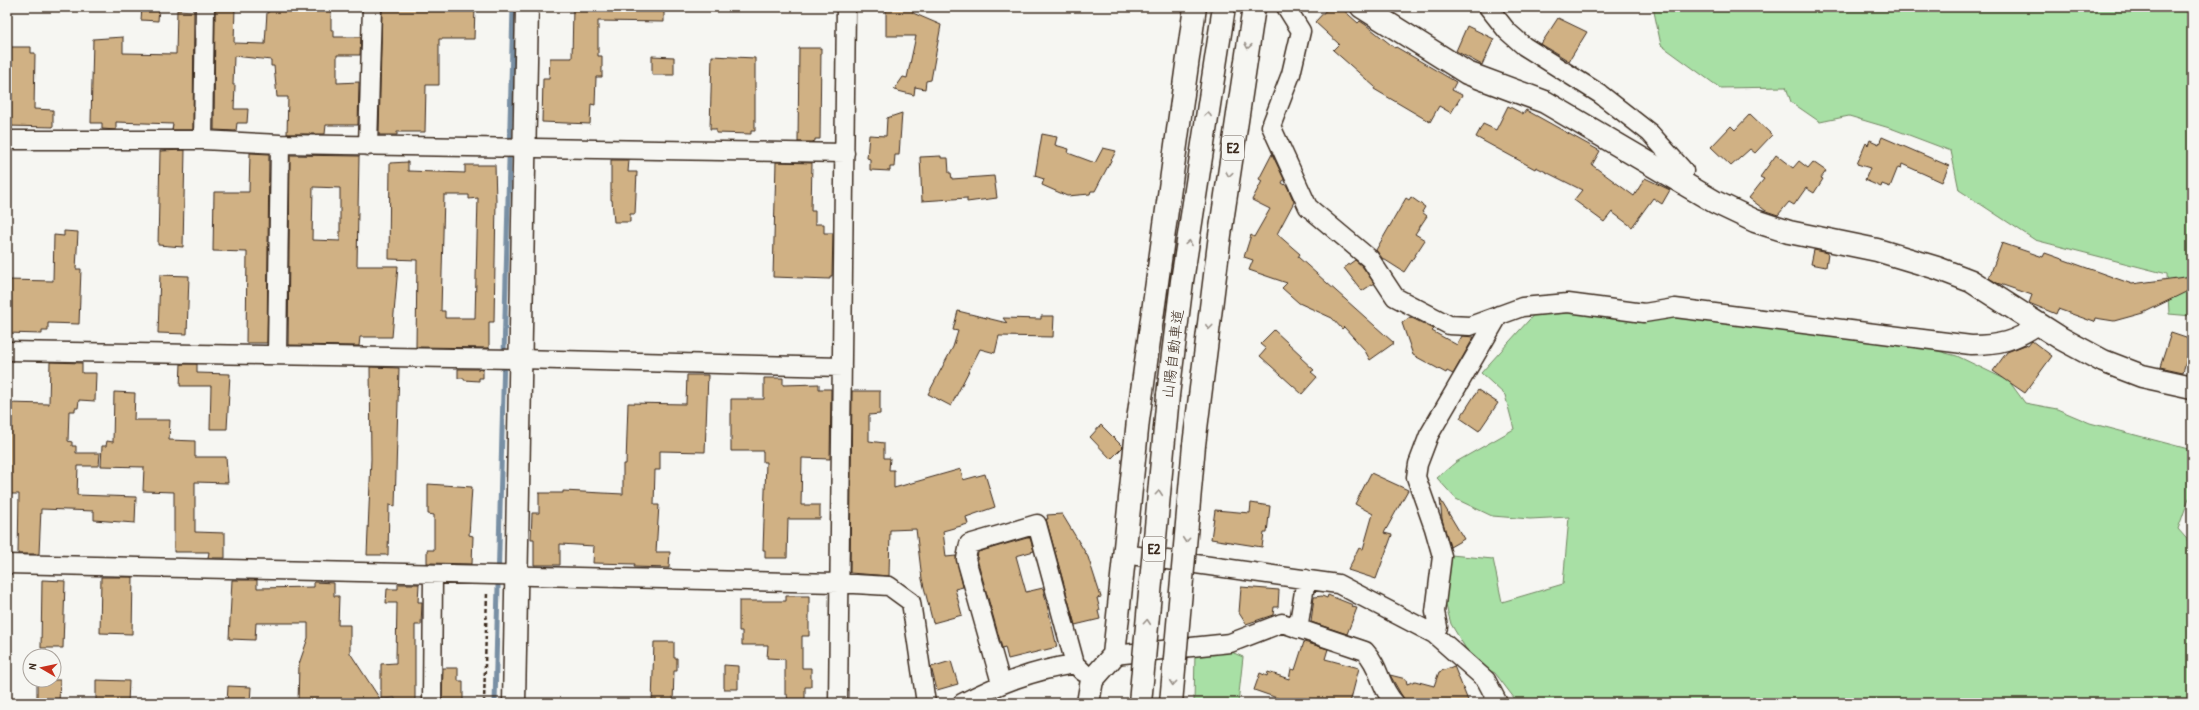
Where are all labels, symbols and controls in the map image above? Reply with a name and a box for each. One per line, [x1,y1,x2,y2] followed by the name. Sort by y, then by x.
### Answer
[1244,42,1253,49] one-way arrow
[1203,111,1212,117] one-way arrow
[1222,136,1244,160] road number: E2
[1225,171,1234,177] one-way arrow
[1184,240,1192,246] one-way arrow
[1157,308,1188,400] street label: 山陽自動車道
[1204,324,1213,330] one-way arrow
[1155,490,1164,496] one-way arrow
[1143,537,1165,561] road number: E2
[1181,537,1190,543] one-way arrow
[1143,619,1152,625] one-way arrow
[22,648,62,688] north arrow
[25,662,40,670] text: N
[1168,680,1177,686] one-way arrow

